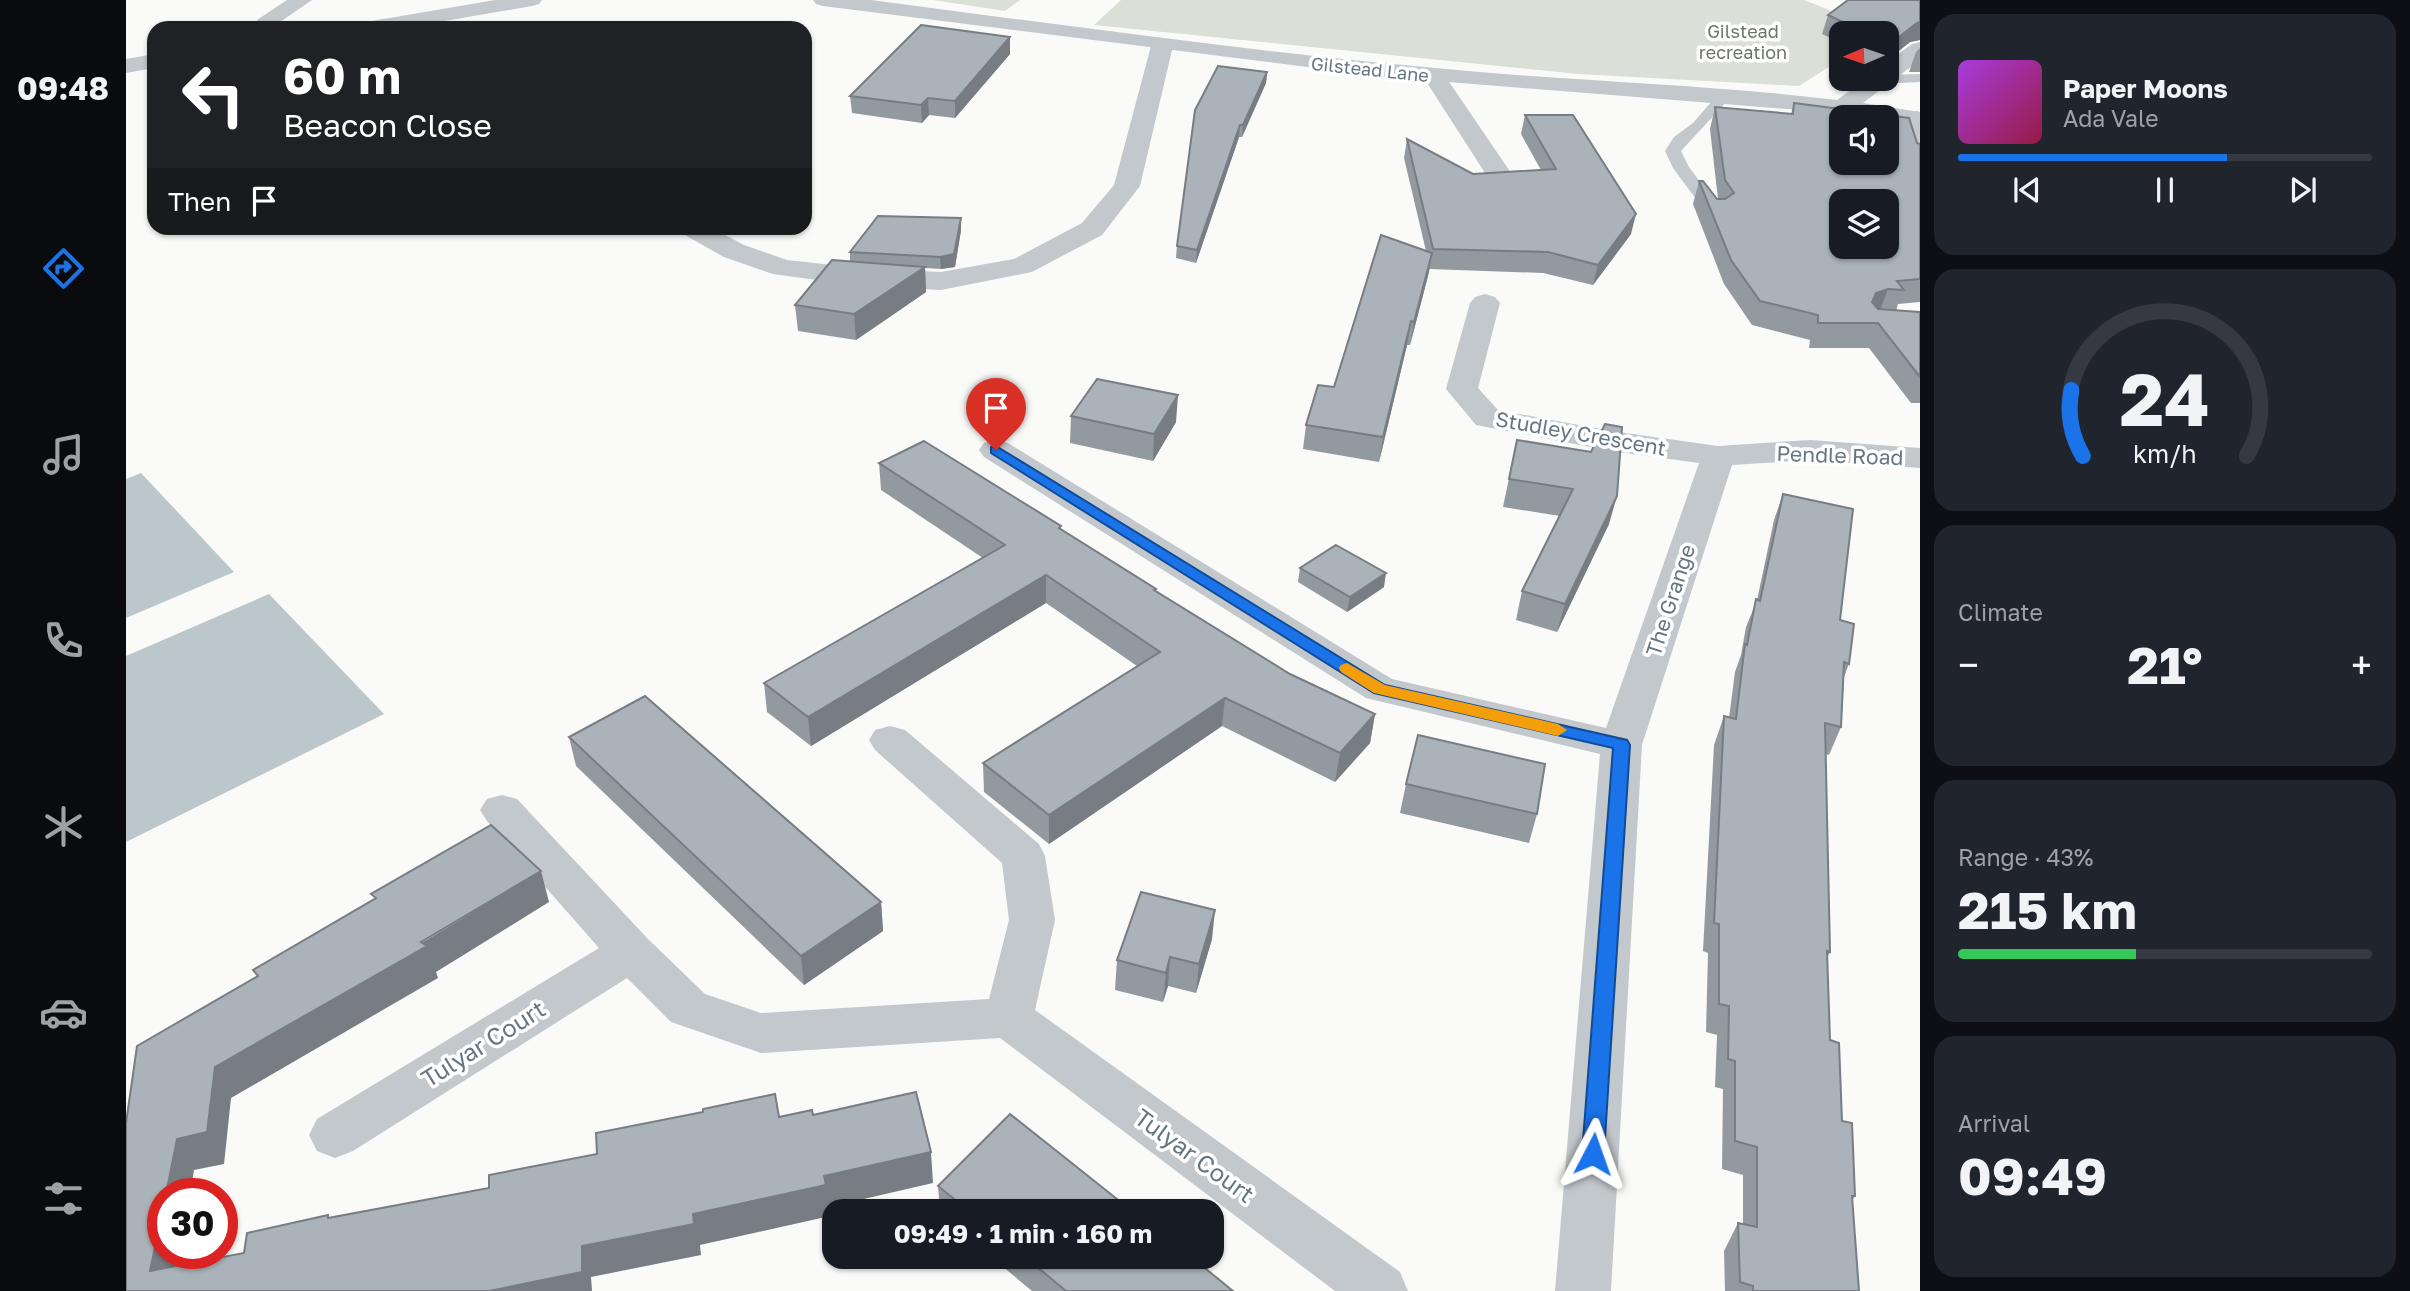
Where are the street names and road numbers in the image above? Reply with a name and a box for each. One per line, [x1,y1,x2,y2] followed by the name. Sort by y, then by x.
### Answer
[1310,52,1430,86] street label: Gilstead Lane
[1494,405,1668,461] street label: Studley Crescent
[1776,440,1904,470] street label: Pendle Road
[1640,541,1700,659] street label: The Grange
[416,993,550,1093] street label: Tulyar Court
[1130,1102,1260,1208] street label: Tulyar Court

